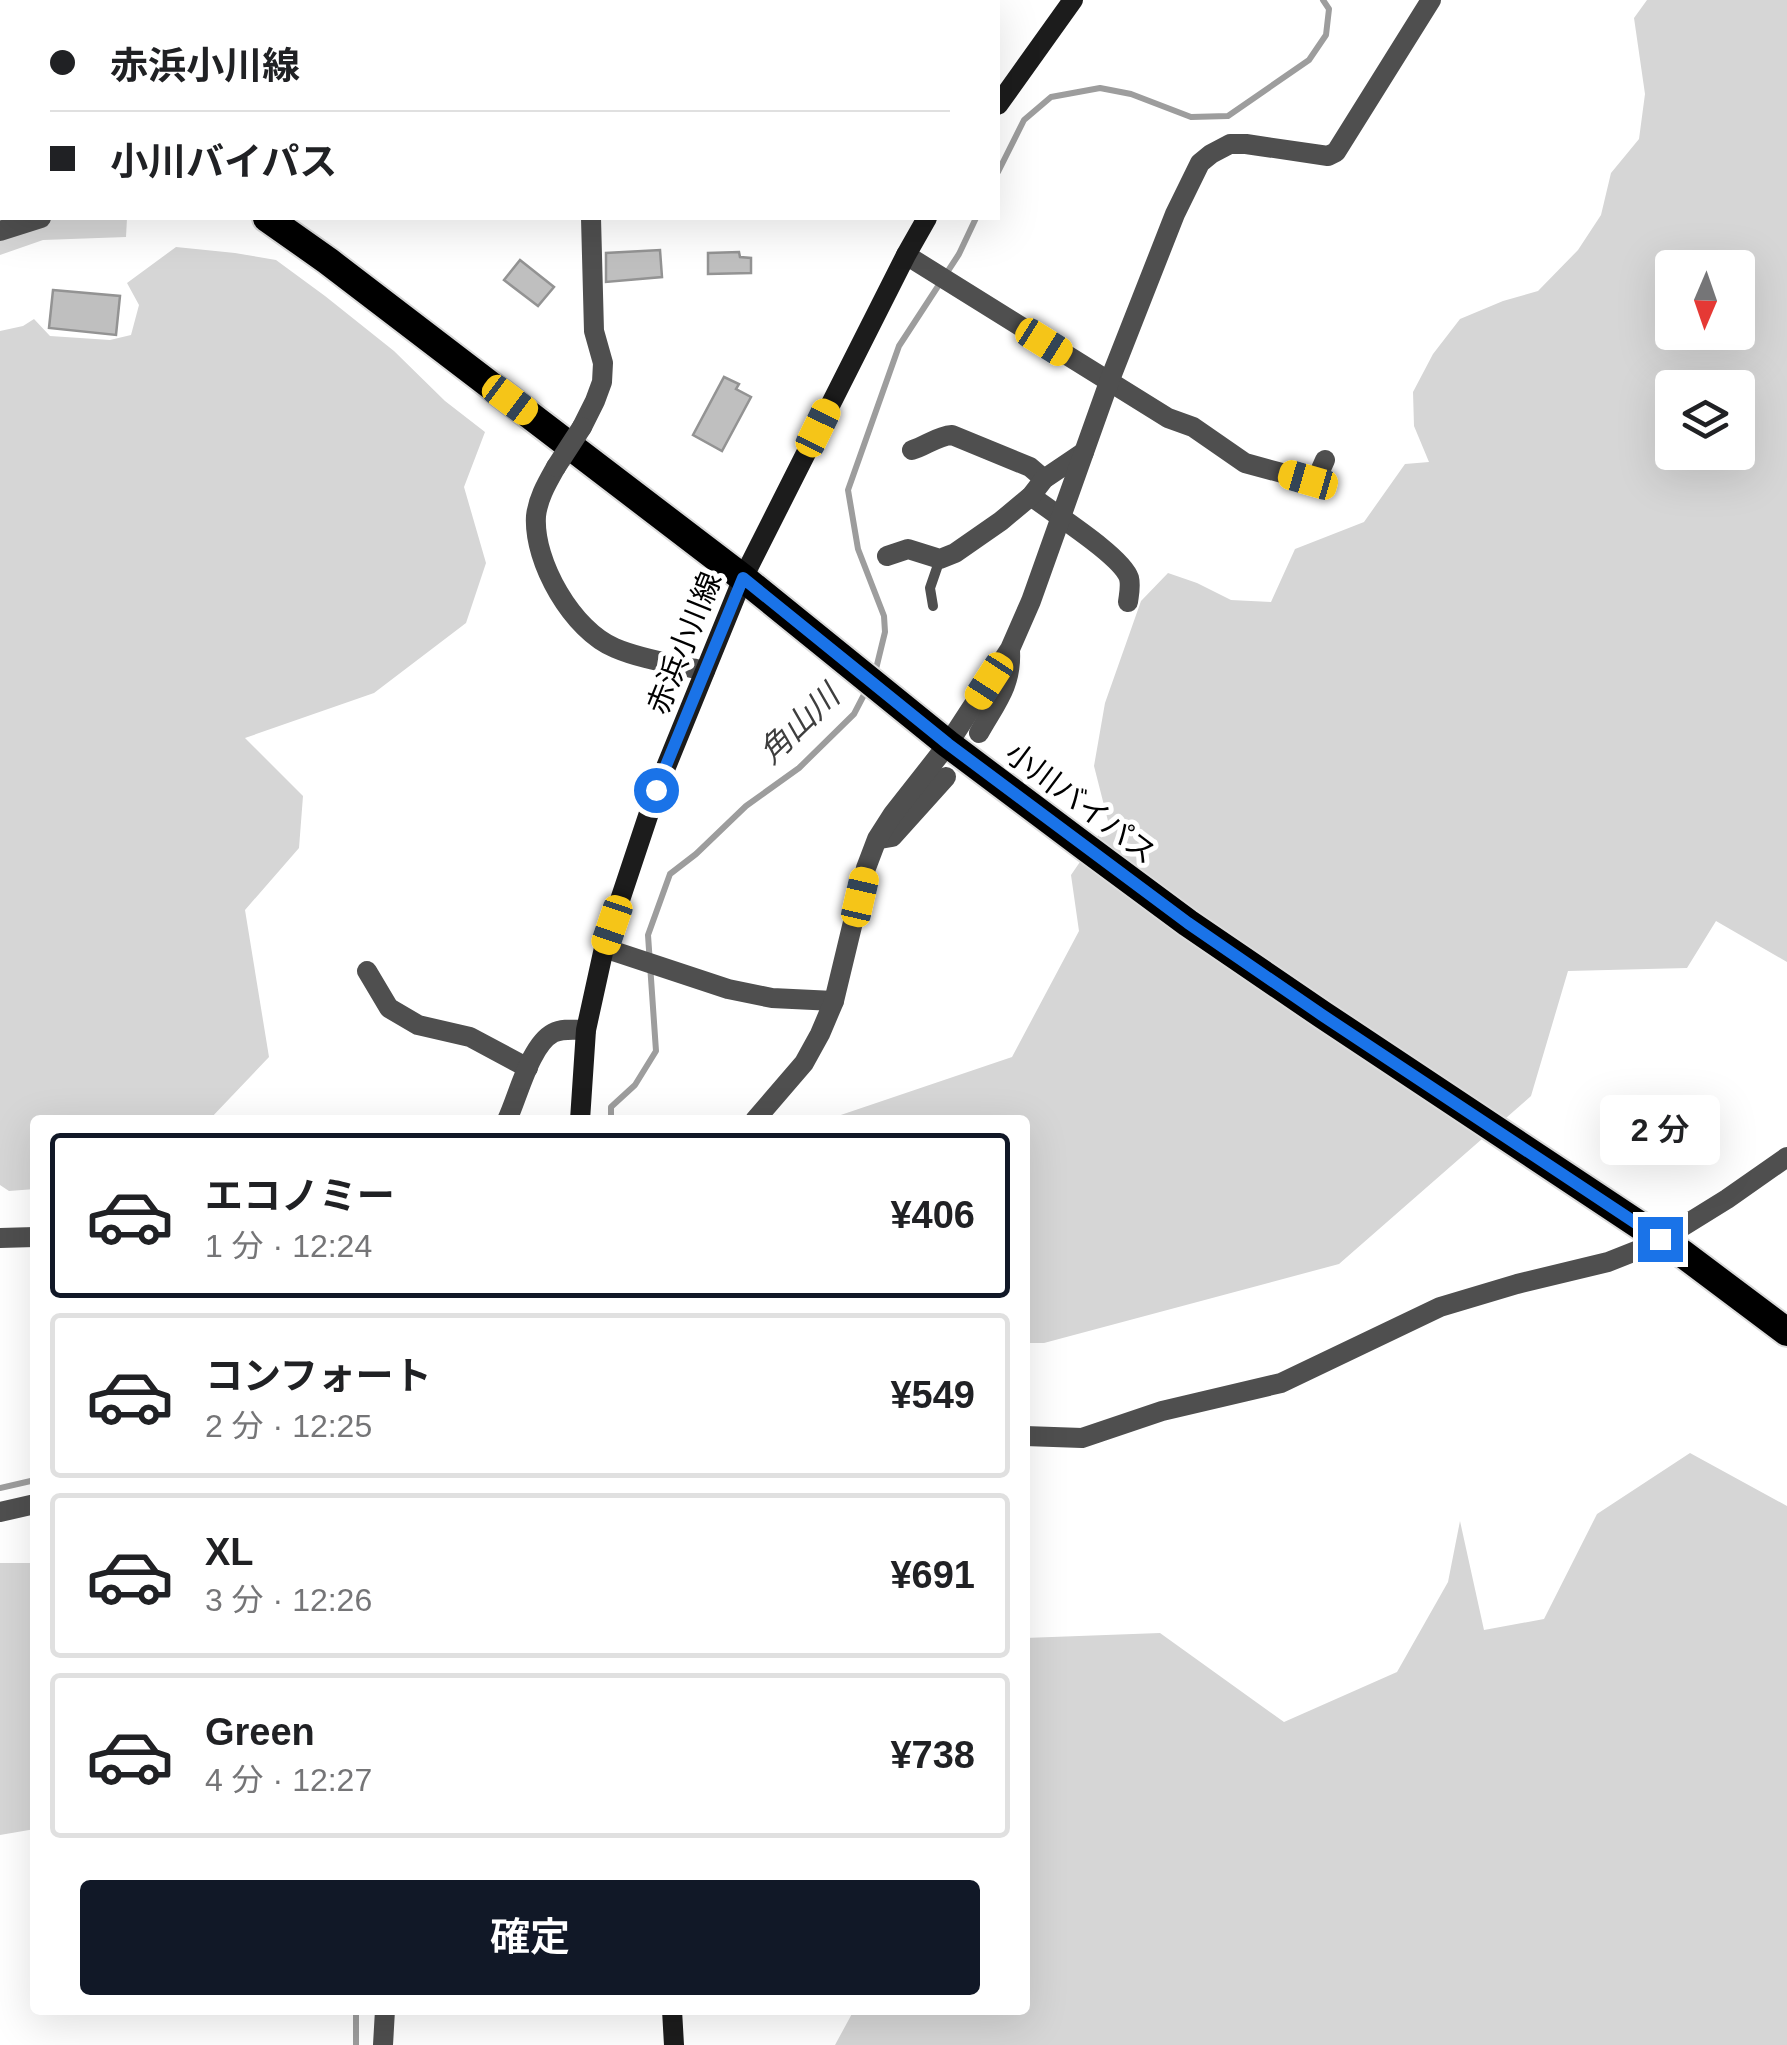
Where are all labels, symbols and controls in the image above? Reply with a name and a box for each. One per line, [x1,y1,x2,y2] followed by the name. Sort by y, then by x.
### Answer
[110,45,300,87] text: 赤浜小川線
[110,141,337,183] text: 小川バイパス
[1655,250,1755,350] north arrow
[1655,250,1755,470] map controls
[1011,313,1077,371] car
[477,370,543,430] car
[1655,370,1755,470] button: layers
[791,394,845,462] car
[1275,457,1341,503] car
[641,567,727,719] street label: 赤浜小川線
[960,648,1018,714] car
[752,676,848,770] water label: 角山川
[999,736,1163,870] street label: 小川バイパス
[634,768,679,813] route start
[839,864,881,930] car
[588,892,636,958] car
[1600,1094,1720,1164] callout: 2 分
[1631,1112,1689,1148] text: 2 分
[85,1171,175,1261] icon: car
[205,1175,395,1217] text: エコノミー
[890,1194,975,1236] text: ¥406
[1638,1217,1683,1262] route end
[205,1228,372,1264] text: 1 分 · 12:24
[85,1351,175,1441] icon: car
[205,1355,432,1397] text: コンフォート
[890,1374,975,1416] text: ¥549
[205,1408,372,1444] text: 2 分 · 12:25
[85,1531,175,1621] icon: car
[205,1531,254,1573] text: XL
[890,1554,975,1596] text: ¥691
[205,1582,372,1618] text: 3 分 · 12:26
[85,1711,175,1801] icon: car
[205,1711,315,1753] text: Green
[890,1734,975,1776] text: ¥738
[205,1762,372,1798] text: 4 分 · 12:27
[80,1880,980,1995] button: 確定

